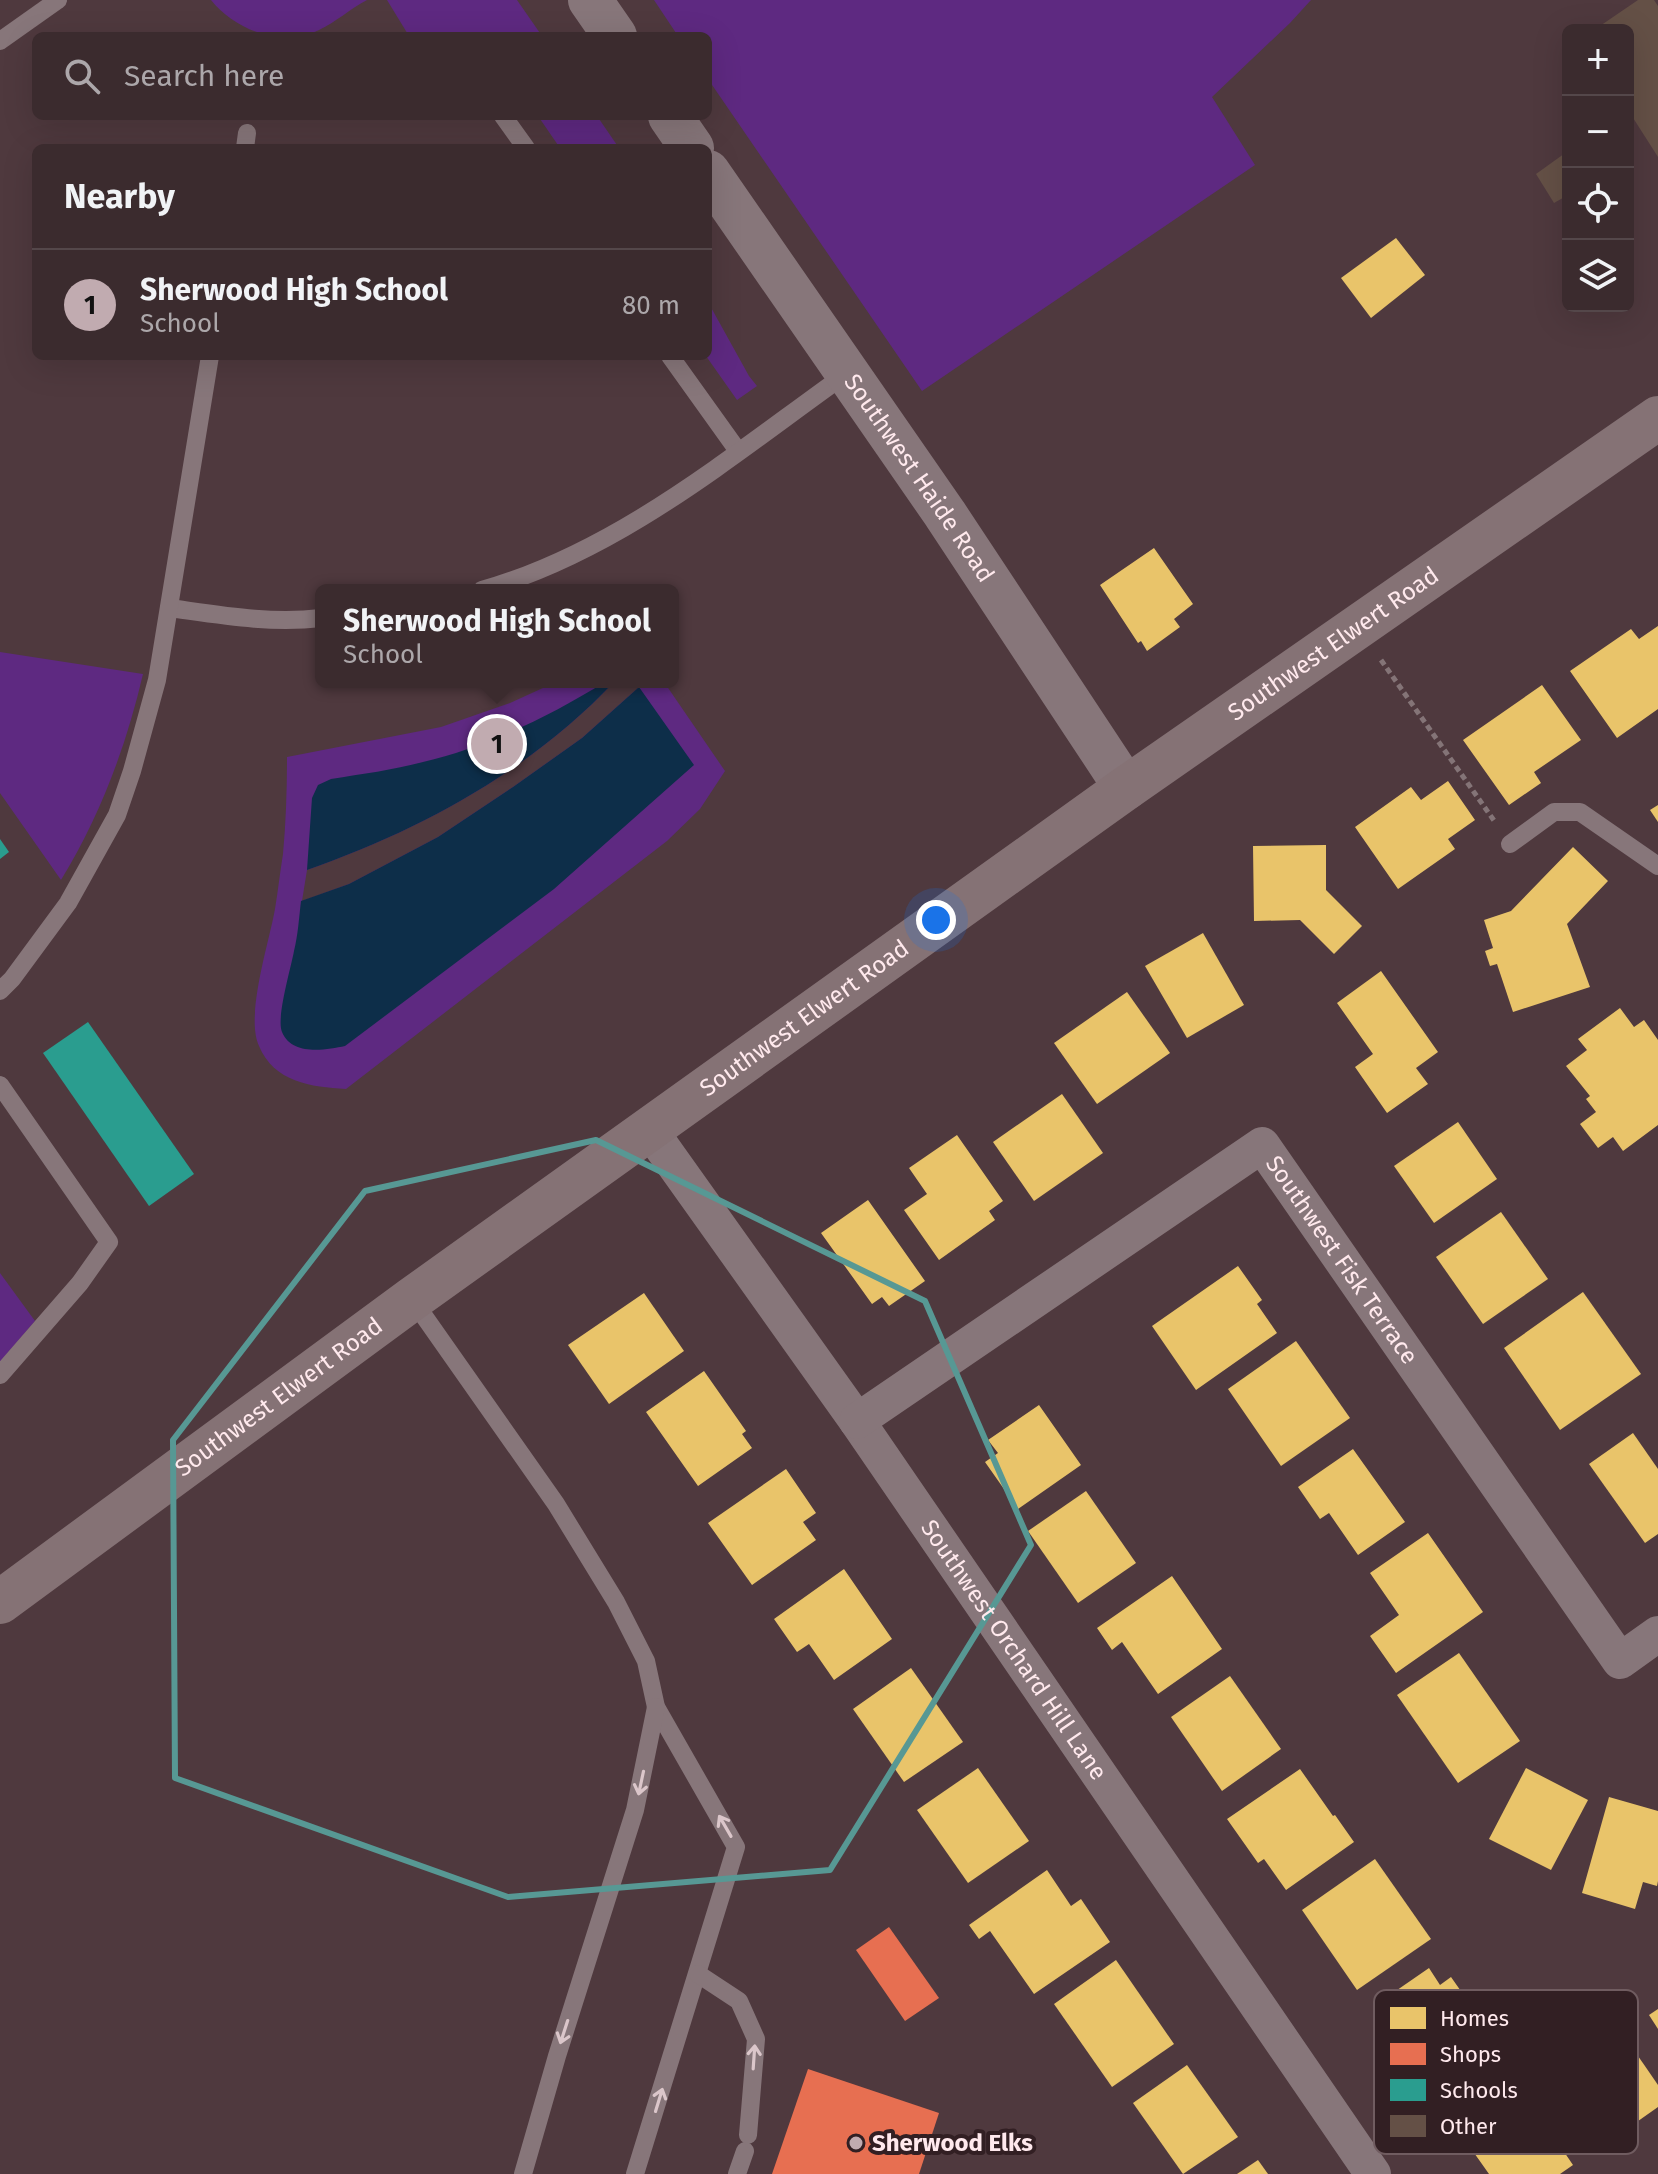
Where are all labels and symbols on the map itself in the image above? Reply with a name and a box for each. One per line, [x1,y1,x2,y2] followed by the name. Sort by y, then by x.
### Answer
[838,369,1000,587] street label: Southwest Haide Road
[1223,561,1444,727] street label: Southwest Elwert Road
[471,714,523,774] pin: 1
[916,900,956,940] your location
[695,934,914,1102] street label: Southwest Elwert Road
[1260,1150,1424,1369] street label: Southwest Fisk Terrace
[170,1312,388,1482] street label: Southwest Elwert Road
[915,1515,1113,1785] street label: Southwest Orchard Hill Lane
[633,1770,648,1796] one-way arrow
[717,1815,732,1839] one-way arrow
[1374,1990,1638,2154] legend
[1440,2005,1509,2032] text: Homes
[556,2019,571,2044] one-way arrow
[1440,2041,1501,2068] text: Shops
[747,2044,762,2071] one-way arrow
[1440,2077,1518,2104] text: Schools
[652,2087,667,2113] one-way arrow
[1440,2113,1497,2140] text: Other
[872,2129,1033,2157] place label: Sherwood Elks
[847,2134,865,2152] marker: Sherwood Elks

